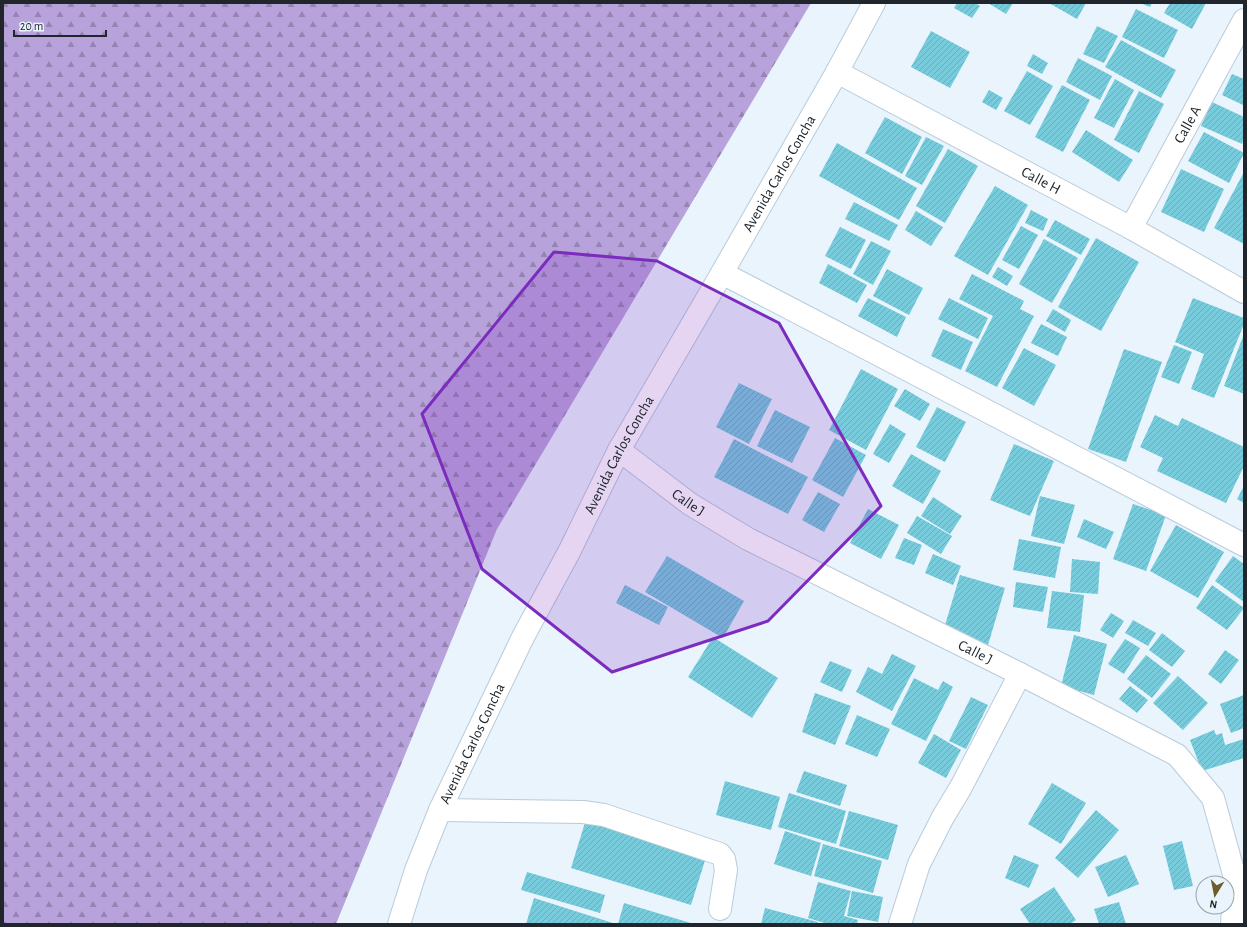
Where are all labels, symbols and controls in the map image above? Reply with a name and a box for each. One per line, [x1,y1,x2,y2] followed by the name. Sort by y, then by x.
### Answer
[14,12,106,38] scale bar
[20,20,43,32] text: 20 m
[1172,103,1204,146] street label: Calle A
[740,113,819,234] street label: Avenida Carlos Concha
[1019,164,1063,197] street label: Calle H
[582,393,657,517] street label: Avenida Carlos Concha
[669,486,707,519] street label: Calle J
[956,638,995,667] street label: Calle J
[437,681,508,806] street label: Avenida Carlos Concha
[1195,875,1235,915] north arrow
[1209,898,1218,910] text: N

